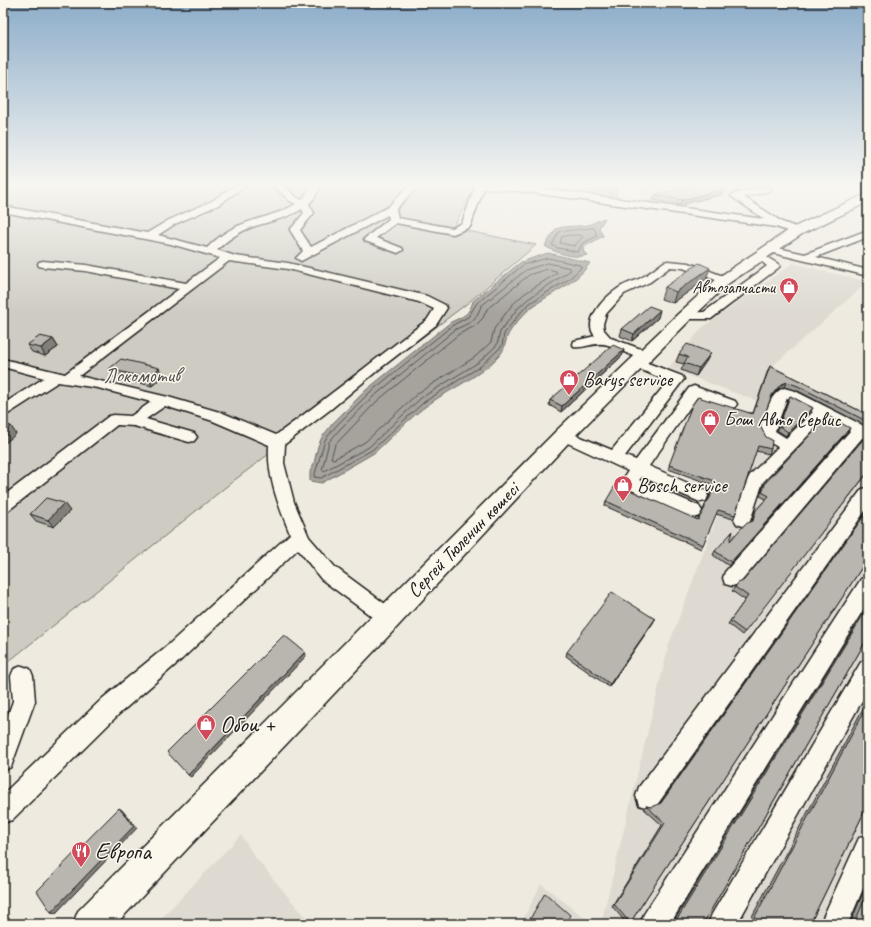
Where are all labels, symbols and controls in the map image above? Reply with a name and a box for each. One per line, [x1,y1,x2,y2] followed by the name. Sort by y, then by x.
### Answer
[778,276,800,304] shop icon: Автозапчасти
[692,277,777,298] place label: Автозапчасти
[104,363,185,388] park label: Локомотив
[583,367,674,392] place label: Barys service
[558,368,580,396] shop icon: Barys service
[724,407,841,432] place label: Бош Авто Сервис
[699,408,721,436] shop icon: Бош Авто Сервис
[637,473,728,498] place label: Bosch service
[612,474,634,502] shop icon: Bosch service
[402,475,526,603] street label: Сергей Тюленин көшесі
[220,709,276,739] place label: Обои +
[195,713,217,741] shop icon: Обои +
[95,836,152,866] place label: Европа
[70,840,92,868] restaurant icon: Европа

